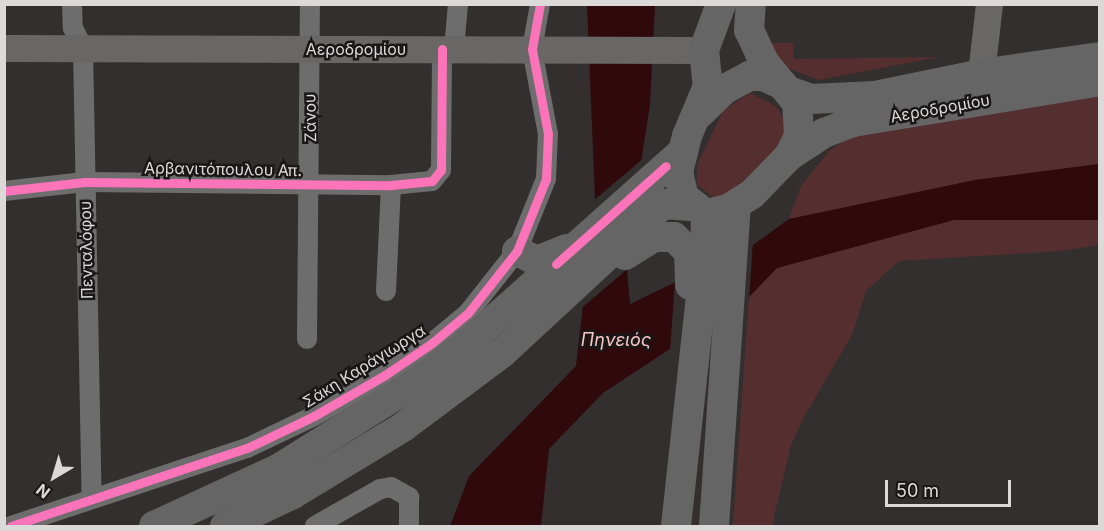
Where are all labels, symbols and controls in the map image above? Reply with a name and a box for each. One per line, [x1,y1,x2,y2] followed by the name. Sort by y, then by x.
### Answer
[306,39,406,59] street label: Αεροδρομίου
[889,90,991,126] street label: Αεροδρομίου
[300,93,320,143] street label: Ζάνου
[144,158,302,180] street label: Αρβανιτόπουλου Απ.
[76,201,96,299] street label: Πενταλόφου
[299,321,429,411] street label: Σάκη Καράγιωργα
[581,329,651,351] water label: Πηνειός
[24,447,84,507] north arrow
[888,468,1014,506] scale bar
[32,480,54,503] text: N
[896,480,939,501] text: 50 m

